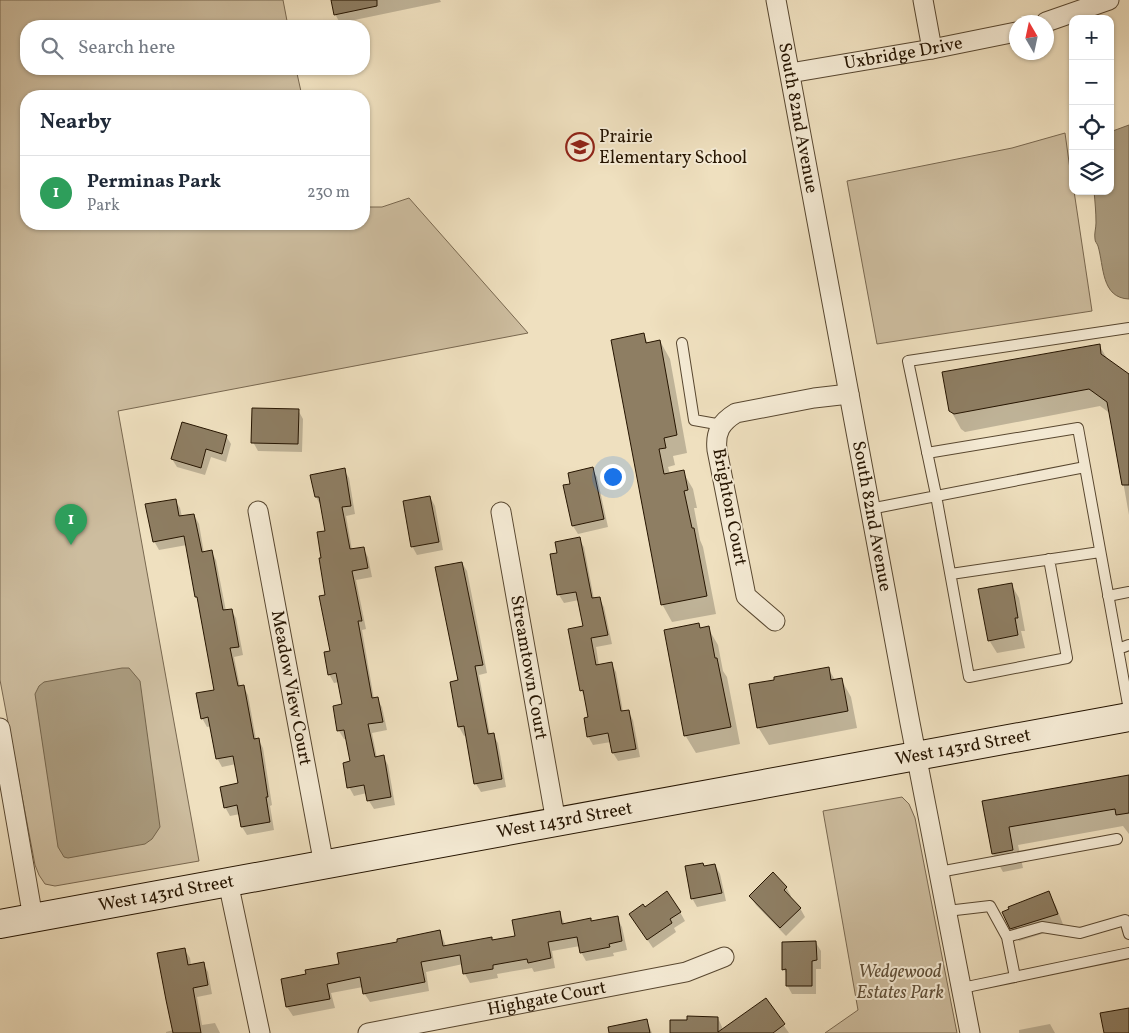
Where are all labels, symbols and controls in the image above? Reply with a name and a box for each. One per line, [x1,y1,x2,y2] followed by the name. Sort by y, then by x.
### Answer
[1009,15,1054,60] north arrow
[1069,15,1114,195] map controls
[1069,15,1114,60] button: +
[20,20,370,75] search box
[842,31,965,76] street label: Uxbridge Drive
[38,34,66,62] icon: search
[78,35,175,61] text: Search here
[772,41,824,195] street label: South 82nd Avenue
[1069,60,1114,105] button: −
[1069,105,1114,150] button: locate
[40,108,111,137] text: Nearby
[599,125,747,171] place label: Prairie Elementary School
[565,132,595,162] school or university icon: Prairie Elementary School
[1069,150,1114,195] button: layers
[87,169,221,195] text: Perminas Park
[53,182,59,204] text: 1
[307,182,350,204] text: 230 m
[87,195,120,217] text: Park
[845,439,898,594] street label: South 82nd Avenue
[705,446,753,568] street label: Brighton Court
[600,464,626,490] your location
[55,504,87,545] pin: 1
[503,593,554,742] street label: Streamtown Court
[264,608,318,768] street label: Meadow View Court
[893,723,1033,772] street label: West 143rd Street
[495,796,635,845] street label: West 143rd Street
[96,869,236,918] street label: West 143rd Street
[856,960,944,1006] park label: Wedgewood Estates Park
[485,975,608,1022] street label: Highgate Court

